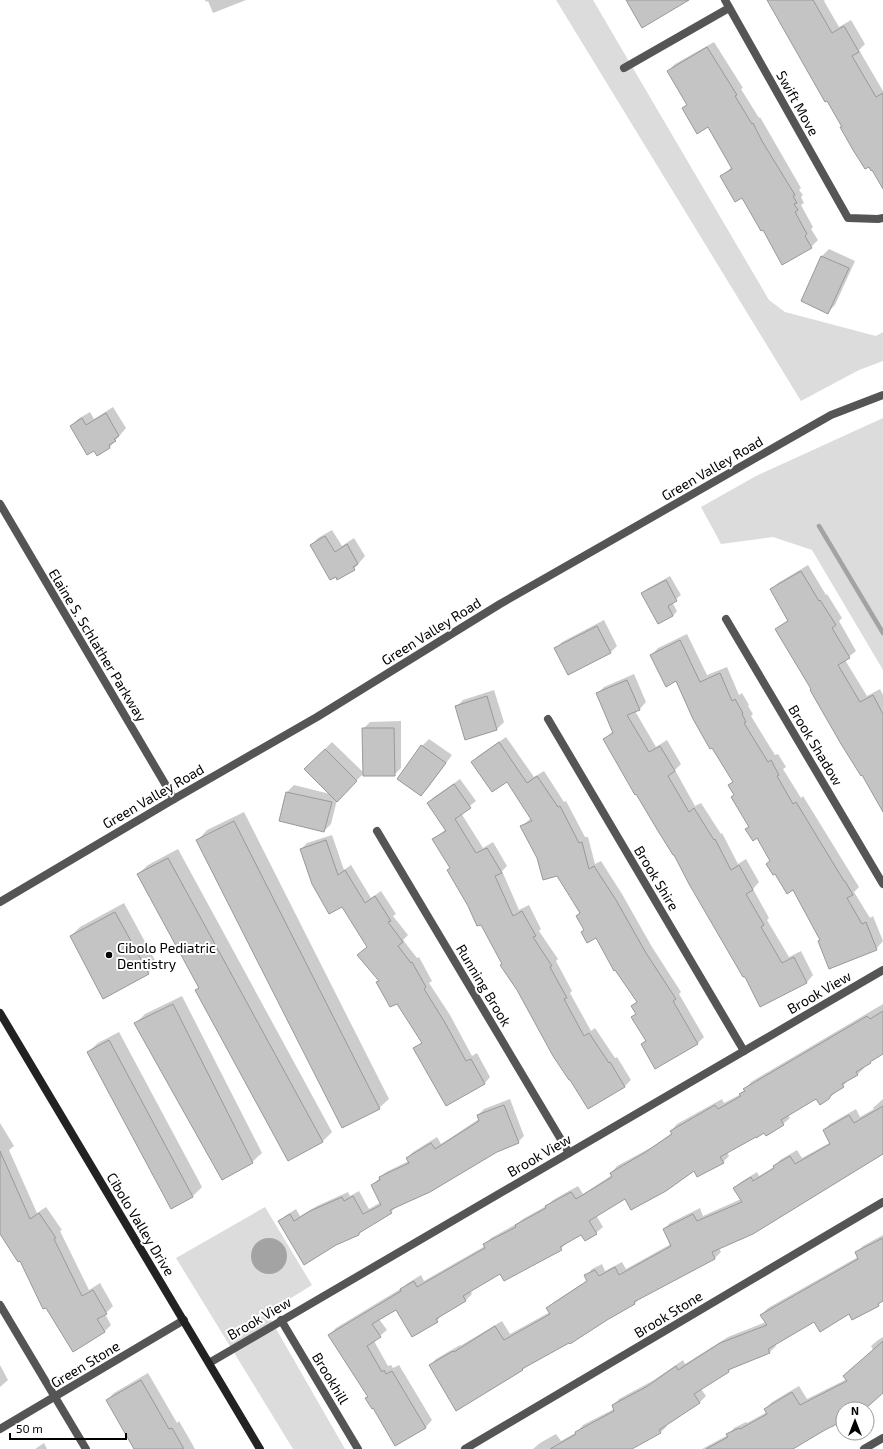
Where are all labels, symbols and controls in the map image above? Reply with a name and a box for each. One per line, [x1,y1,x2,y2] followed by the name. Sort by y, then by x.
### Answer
[773,68,823,138] street label: Swift Move
[658,432,766,504] street label: Green Valley Road
[46,565,151,725] street label: Elaine S. Schlather Parkway
[378,594,484,668] street label: Green Valley Road
[785,702,847,789] street label: Brook Shadow
[99,760,207,832] street label: Green Valley Road
[631,843,683,913] street label: Brook Shire
[117,939,216,972] place label: Cibolo Pediatric Dentistry
[453,941,515,1029] street label: Running Brook
[104,950,114,960] marker: Cibolo Pediatric Dentistry
[784,967,854,1017] street label: Brook View
[504,1130,574,1180] street label: Brook View
[103,1169,179,1279] street label: Cibolo Valley Drive
[631,1287,705,1341] street label: Brook Stone
[224,1293,294,1343] street label: Brook View
[48,1337,122,1391] street label: Green Stone
[309,1349,353,1408] street label: Brookhill
[835,1401,875,1441] north arrow
[851,1404,859,1417] text: N
[10,1415,126,1441] scale bar
[16,1421,43,1435] text: 50 m

